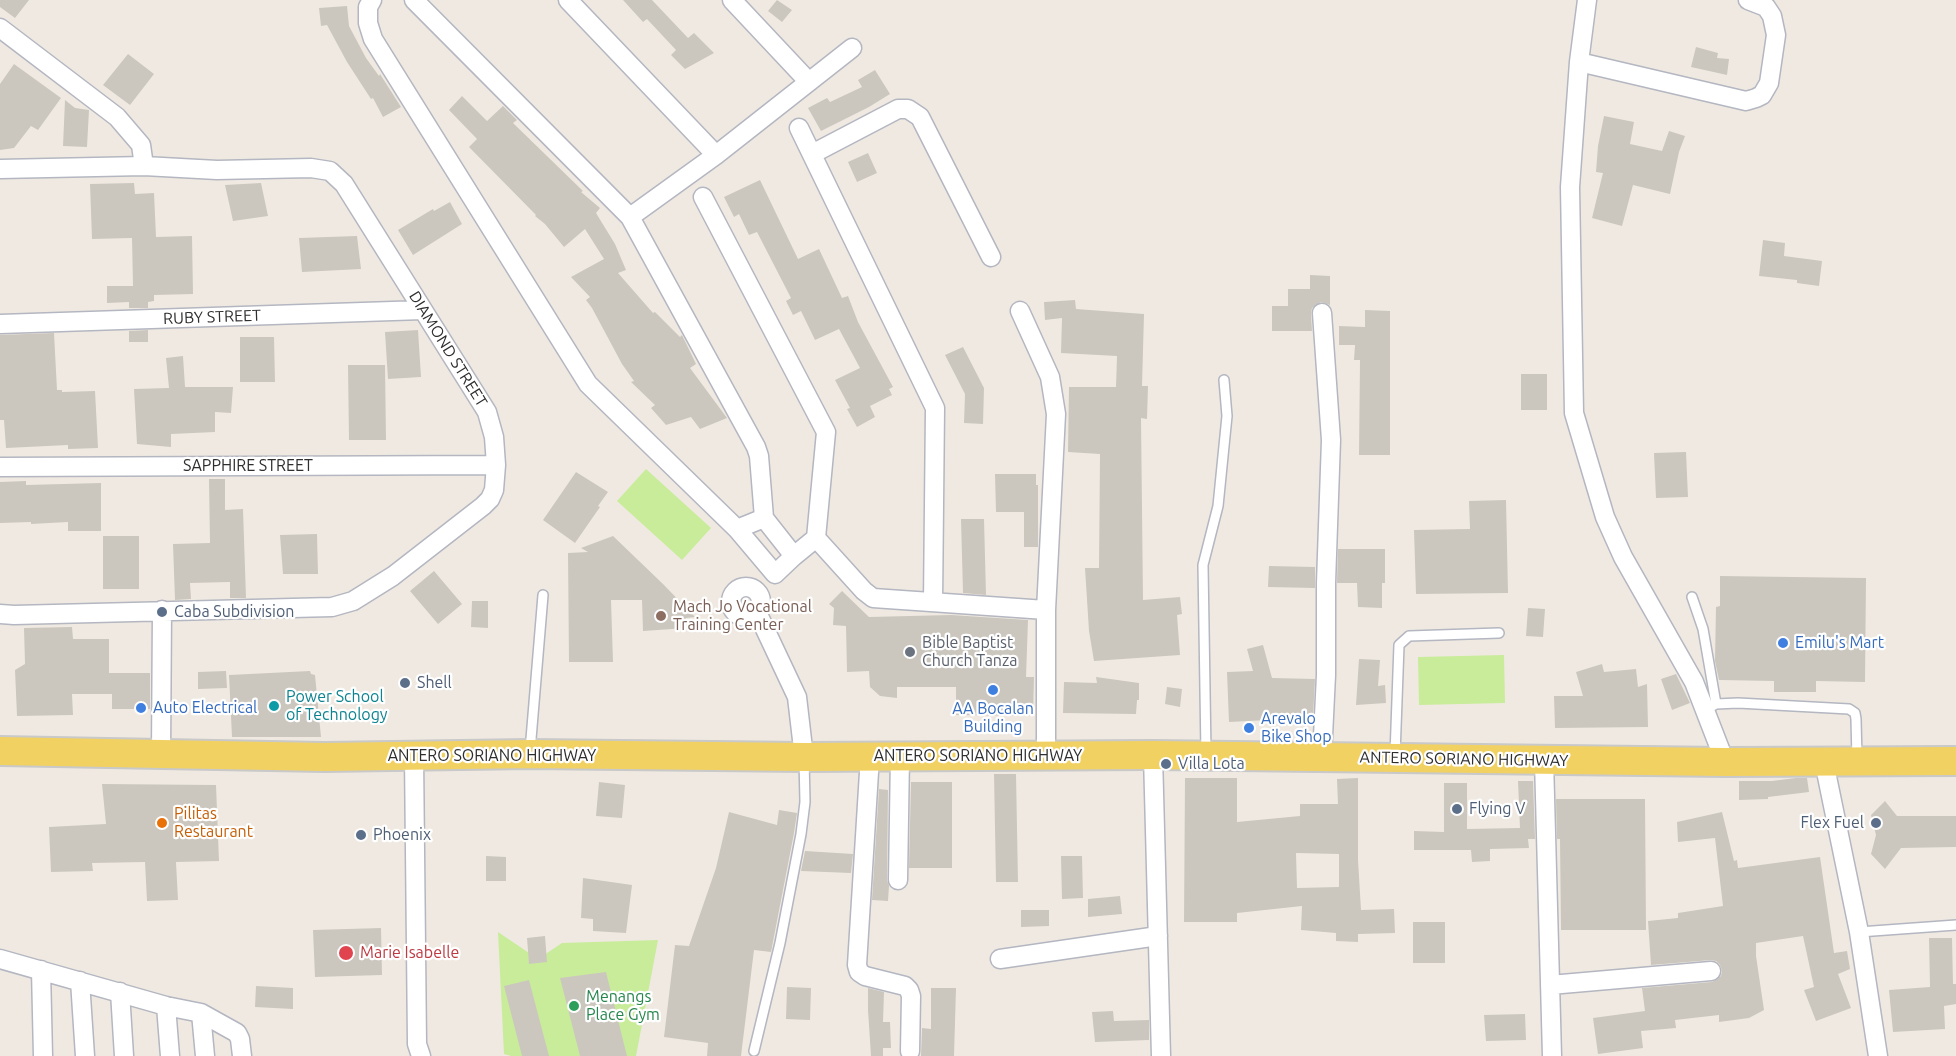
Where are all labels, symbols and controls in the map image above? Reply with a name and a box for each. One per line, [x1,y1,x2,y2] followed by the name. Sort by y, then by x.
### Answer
[405,288,491,410] street label: DIAMOND STREET
[163,306,261,328] street label: RUBY STREET
[183,456,313,476] street label: SAPPHIRE STREET
[673,597,812,635] place label: Mach Jo Vocational Training Center
[174,602,294,622] place label: Caba Subdivision
[155,605,169,619] marker: Caba Subdivision
[654,609,668,623] marker: Mach Jo Vocational Training Center
[922,633,1018,671] place label: Bible Baptist Church Tanza
[1795,633,1884,653] place label: Emilu's Mart
[1776,636,1790,650] marker: Emilu's Mart
[903,645,917,659] marker: Bible Baptist Church Tanza
[417,673,452,693] place label: Shell
[398,676,412,690] marker: Shell
[986,683,1000,697] marker: AA Bocalan Building
[286,687,388,725] place label: Power School of Technology
[153,698,257,718] place label: Auto Electrical
[267,699,281,713] marker: Power School of Technology
[952,699,1034,737] place label: AA Bocalan Building
[134,701,148,715] marker: Auto Electrical
[1261,709,1332,747] place label: Arevalo Bike Shop
[1242,721,1256,735] marker: Arevalo Bike Shop
[388,746,596,766] street label: ANTERO SORIANO HIGHWAY
[874,746,1082,766] street label: ANTERO SORIANO HIGHWAY
[1360,748,1568,770] street label: ANTERO SORIANO HIGHWAY
[1178,754,1245,774] place label: Villa Lota
[1159,757,1173,771] marker: Villa Lota
[1469,799,1525,819] place label: Flying V
[1450,802,1464,816] marker: Flying V
[174,804,253,842] place label: Pilitas Restaurant
[1800,813,1864,833] place label: Flex Fuel
[155,816,169,830] marker: Pilitas Restaurant
[1869,816,1883,830] marker: Flex Fuel
[373,825,431,845] place label: Phoenix
[354,828,368,842] marker: Phoenix
[360,943,459,963] place label: Marie Isabelle
[337,944,355,962] marker: Marie Isabelle
[586,987,660,1025] place label: Menangs Place Gym
[567,999,581,1013] marker: Menangs Place Gym

